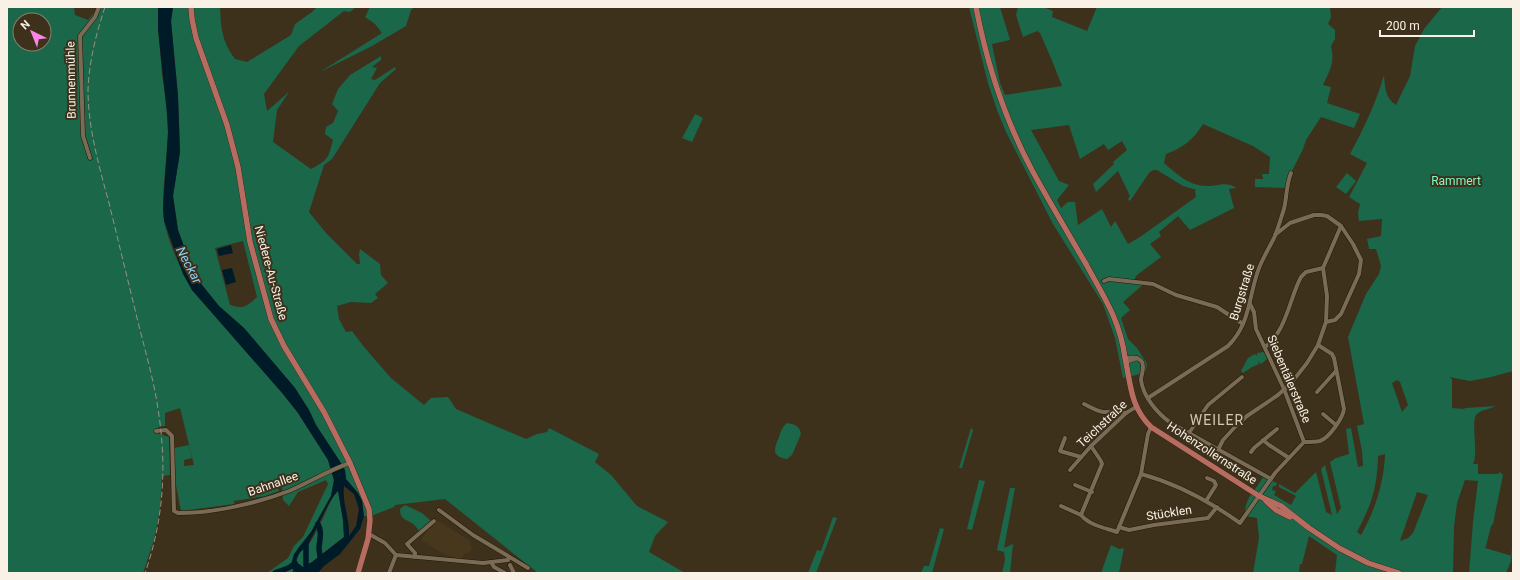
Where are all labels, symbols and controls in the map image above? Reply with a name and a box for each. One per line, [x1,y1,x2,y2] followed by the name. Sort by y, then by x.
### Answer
[12,12,52,52] north arrow
[1380,12,1474,38] scale bar
[18,17,33,32] text: N
[1386,19,1420,33] text: 200 m
[63,41,79,119] street label: Brunnenmühle
[1431,174,1481,188] park label: Rammert
[252,224,290,322] street label: Niedere-Au-Straße
[173,244,205,287] water label: Neckar
[1227,262,1257,322] street label: Burgstraße
[1264,333,1314,425] street label: Siebentälerstraße
[1074,397,1130,451] street label: Teichstraße
[1190,412,1244,428] district label: WEILER
[1164,419,1260,487] street label: Hohenzollernstraße
[246,469,300,499] street label: Bahnallee
[1145,502,1193,524] street label: Stücklen

